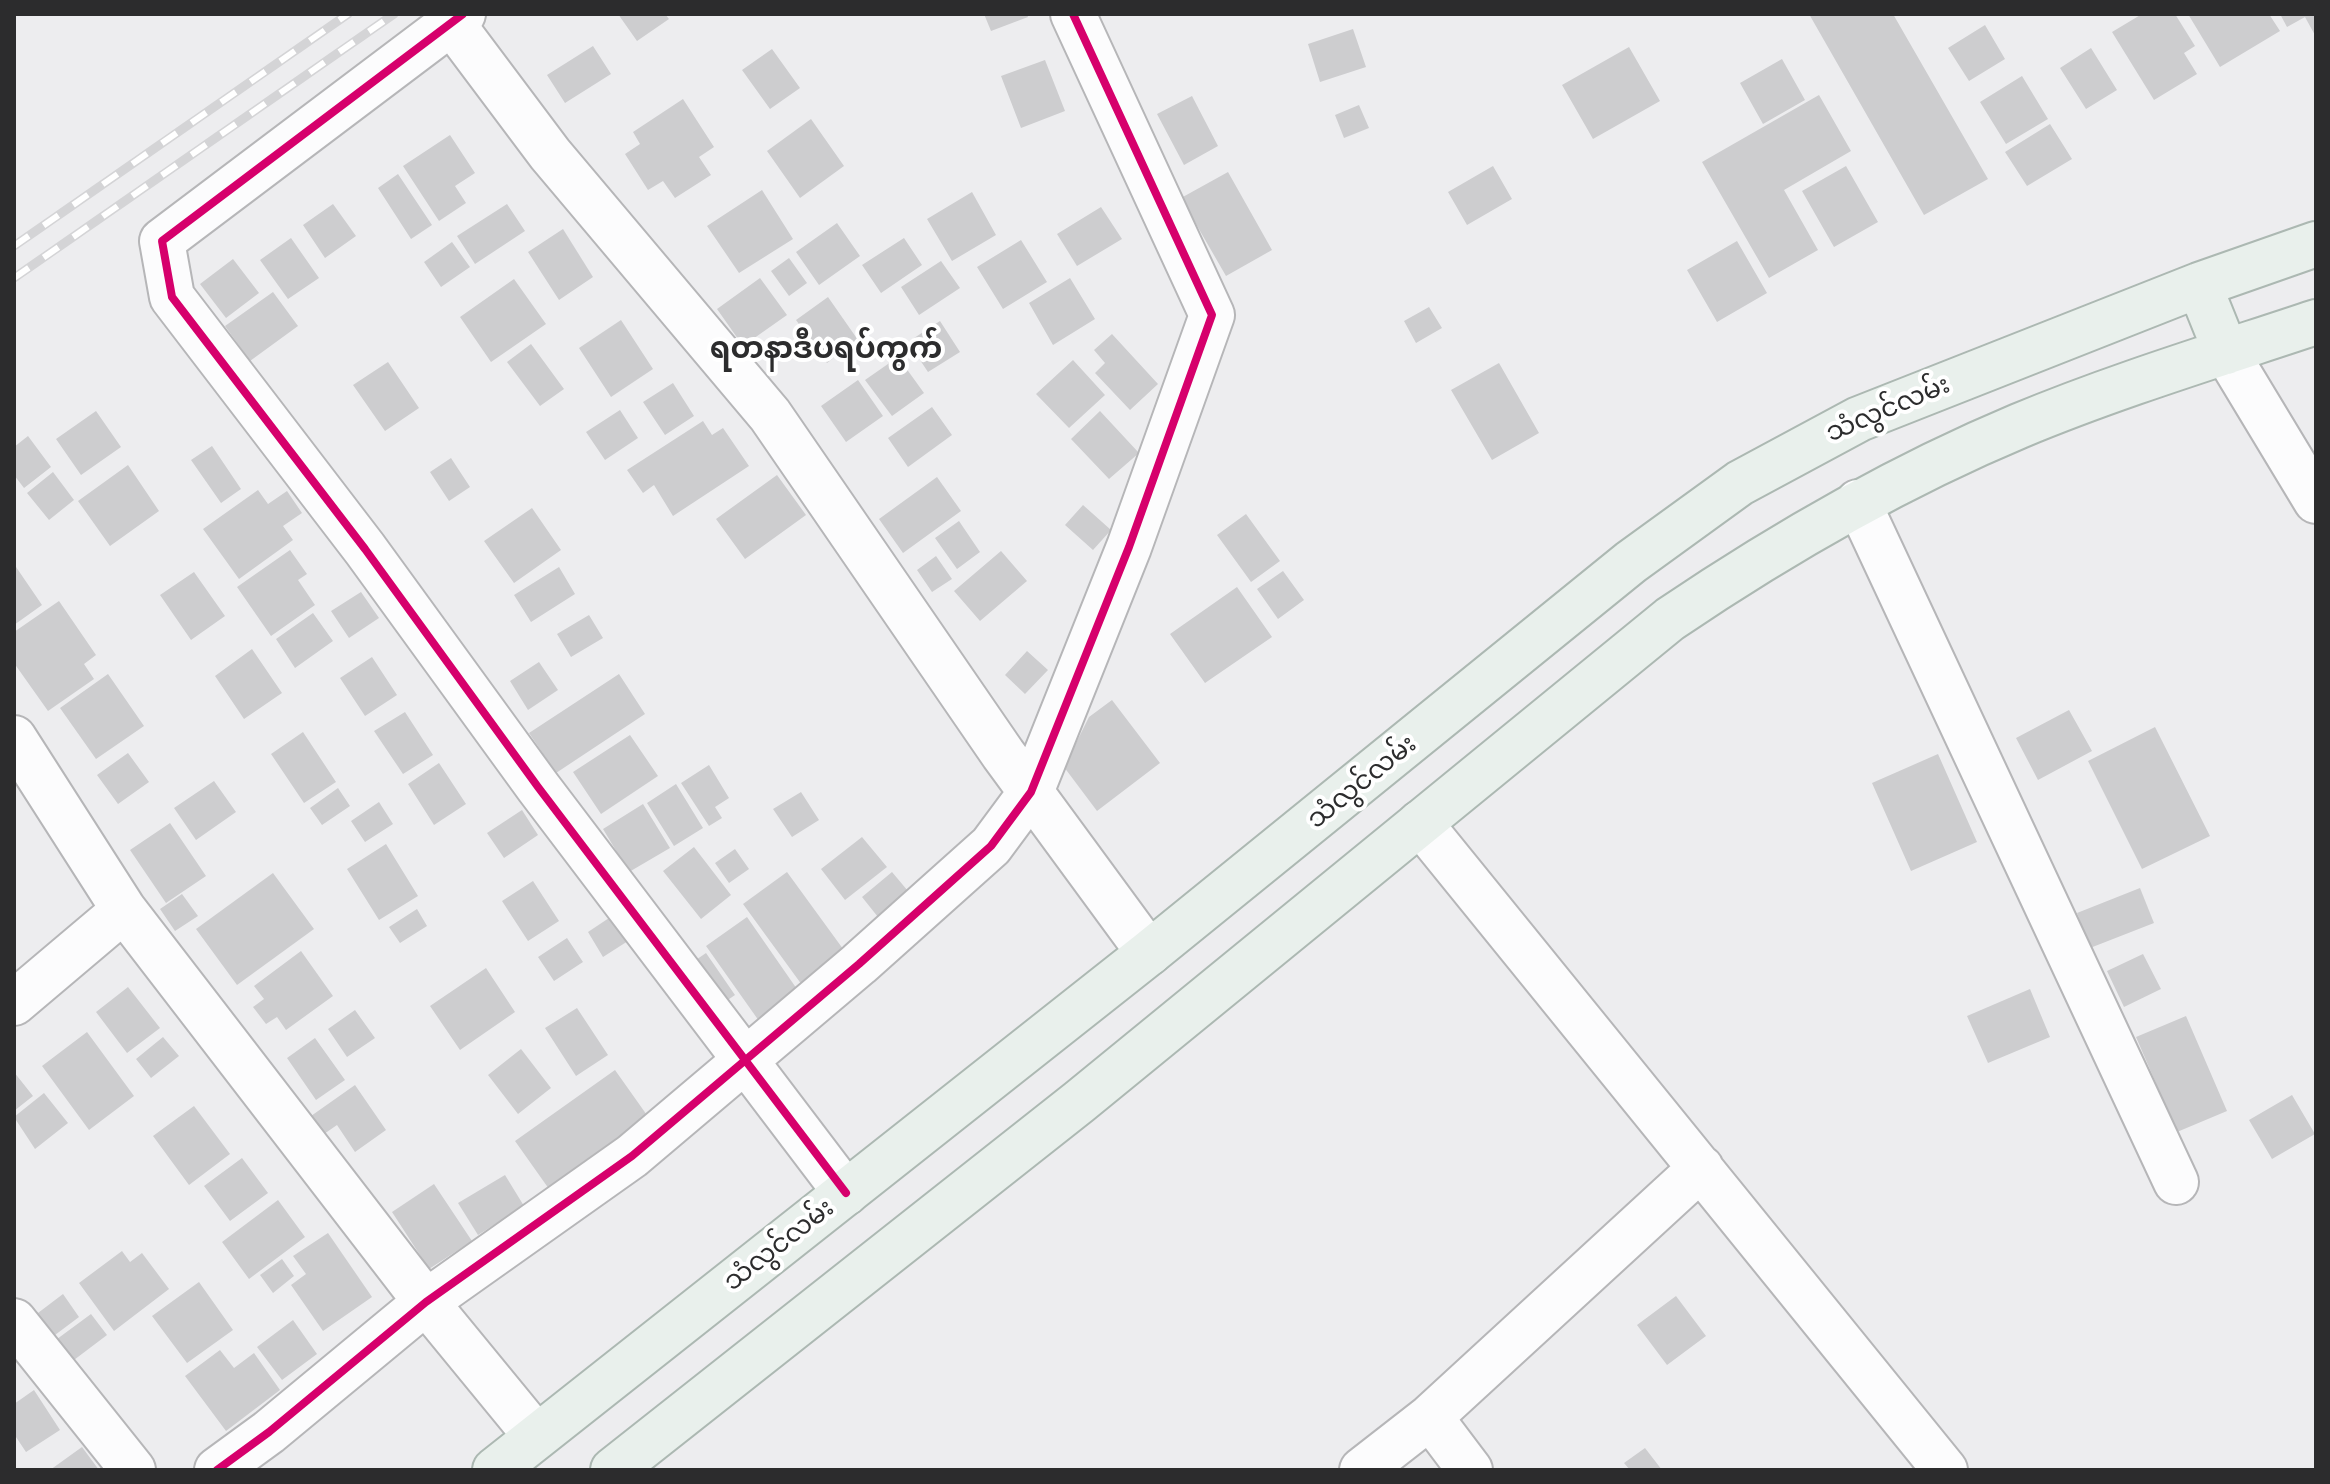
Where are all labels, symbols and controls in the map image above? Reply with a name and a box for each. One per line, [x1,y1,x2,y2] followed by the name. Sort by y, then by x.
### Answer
[710,331,942,367] district label: ရတနာဒီပရပ်ကွက်
[1821,369,1955,449] street label: သံလွင်လမ်း
[1301,729,1423,835] street label: သံလွင်လမ်း
[718,1192,840,1298] street label: သံလွင်လမ်း

